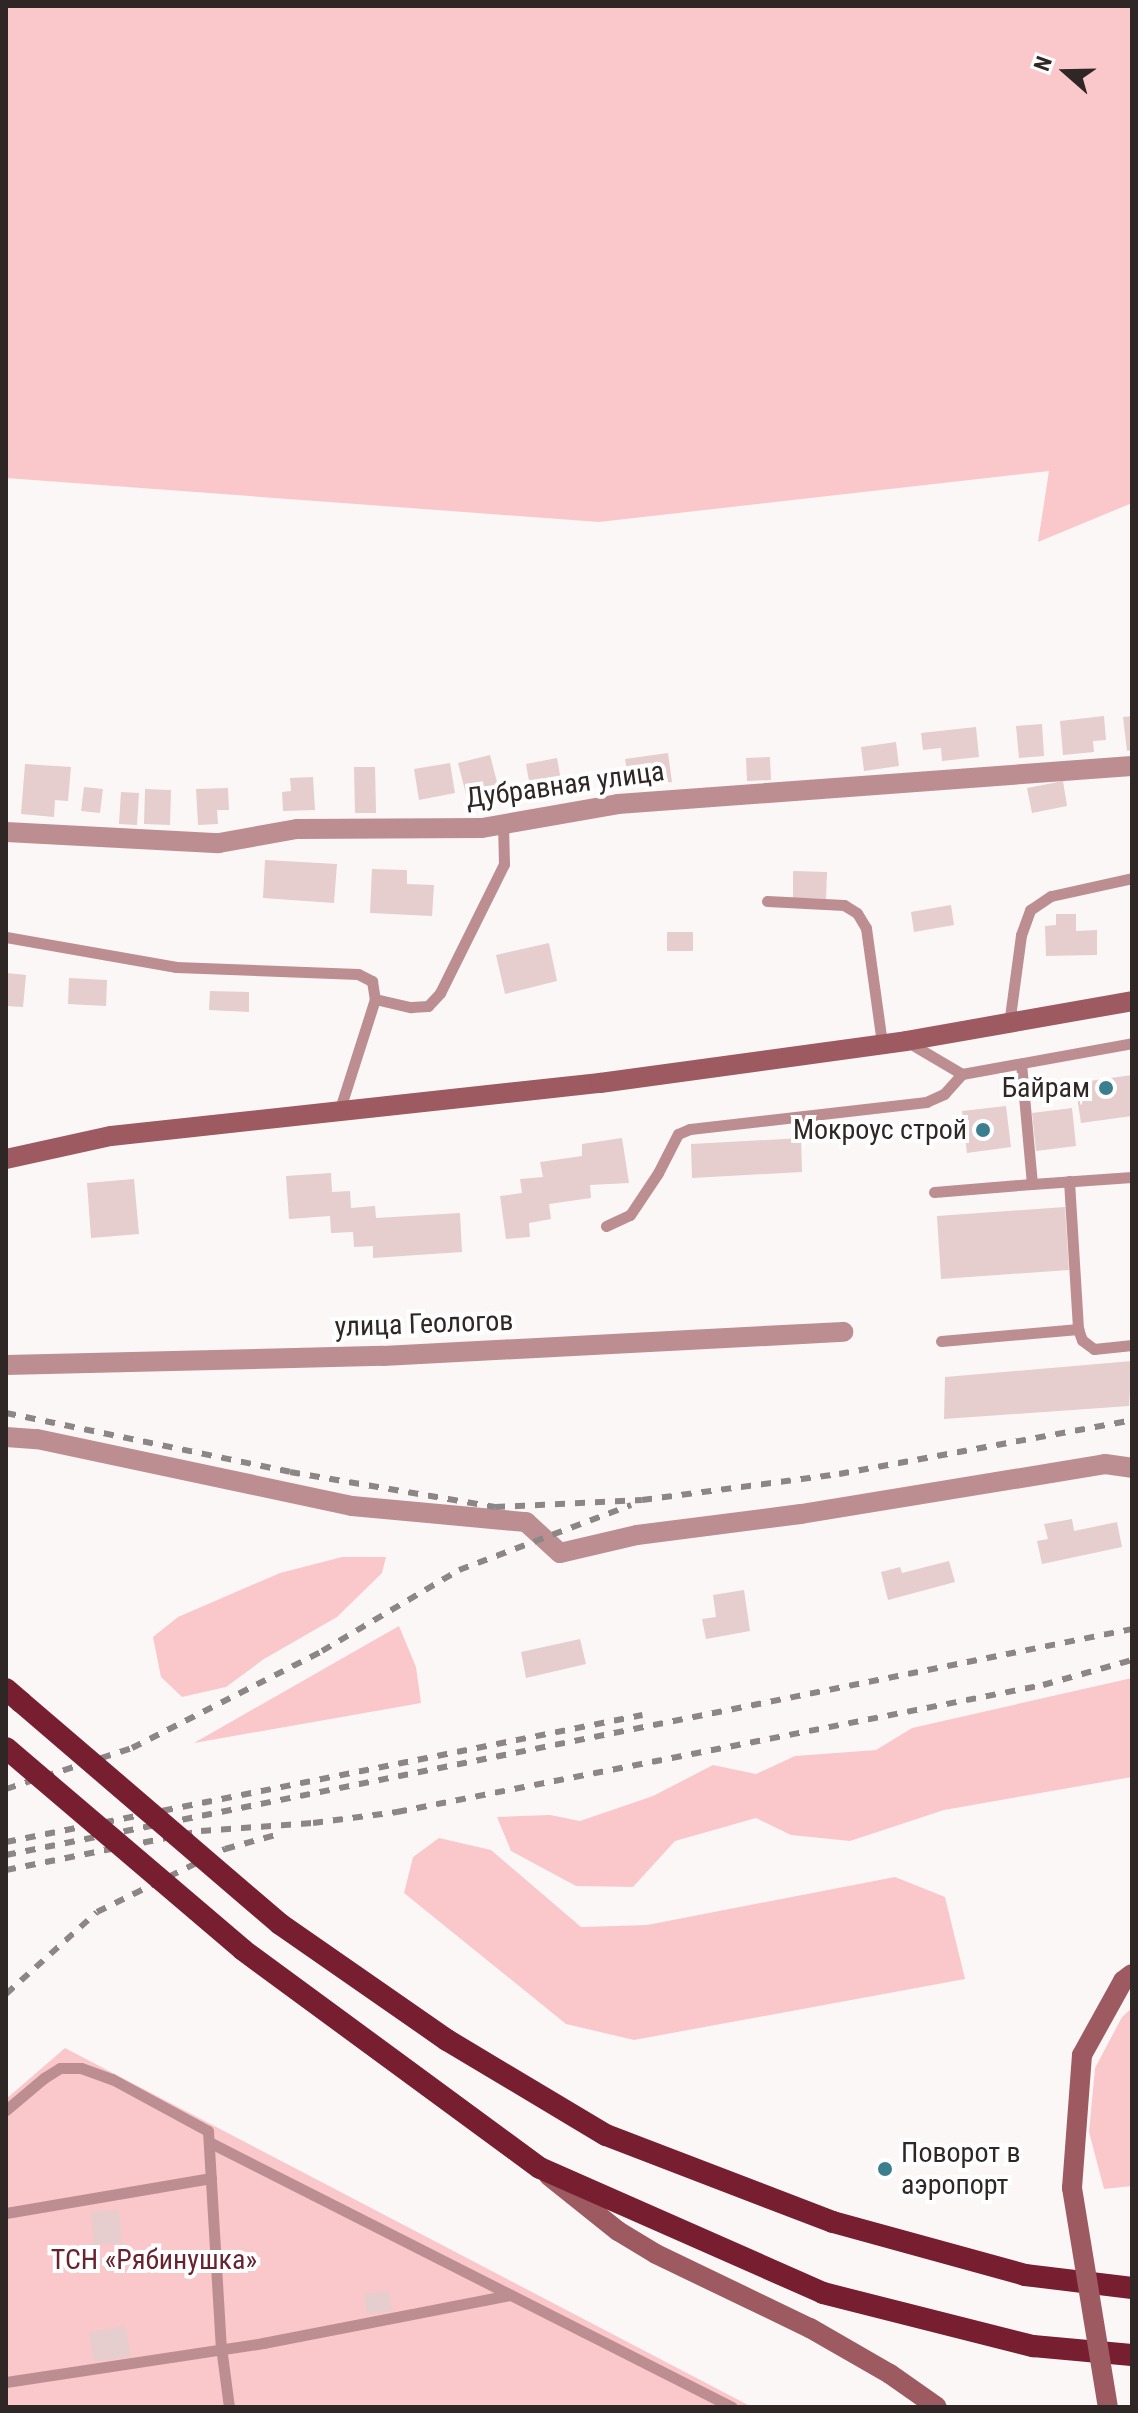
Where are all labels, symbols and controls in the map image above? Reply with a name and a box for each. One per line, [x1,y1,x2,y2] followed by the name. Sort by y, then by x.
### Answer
[1026,32,1106,112] north arrow
[1029,53,1057,74] text: N
[464,754,666,816] street label: Дубравная улица
[1002,1071,1090,1105] place label: Байрам
[1097,1079,1115,1097] marker: Байрам
[793,1113,967,1147] place label: Мокроус строй
[974,1121,992,1139] marker: Мокроус строй
[334,1304,514,1344] street label: улица Геологов
[901,2136,1021,2202] place label: Поворот в аэропорт
[876,2160,894,2178] marker: Поворот в аэропорт
[51,2243,257,2277] park label: ТСН «Рябинушка»

